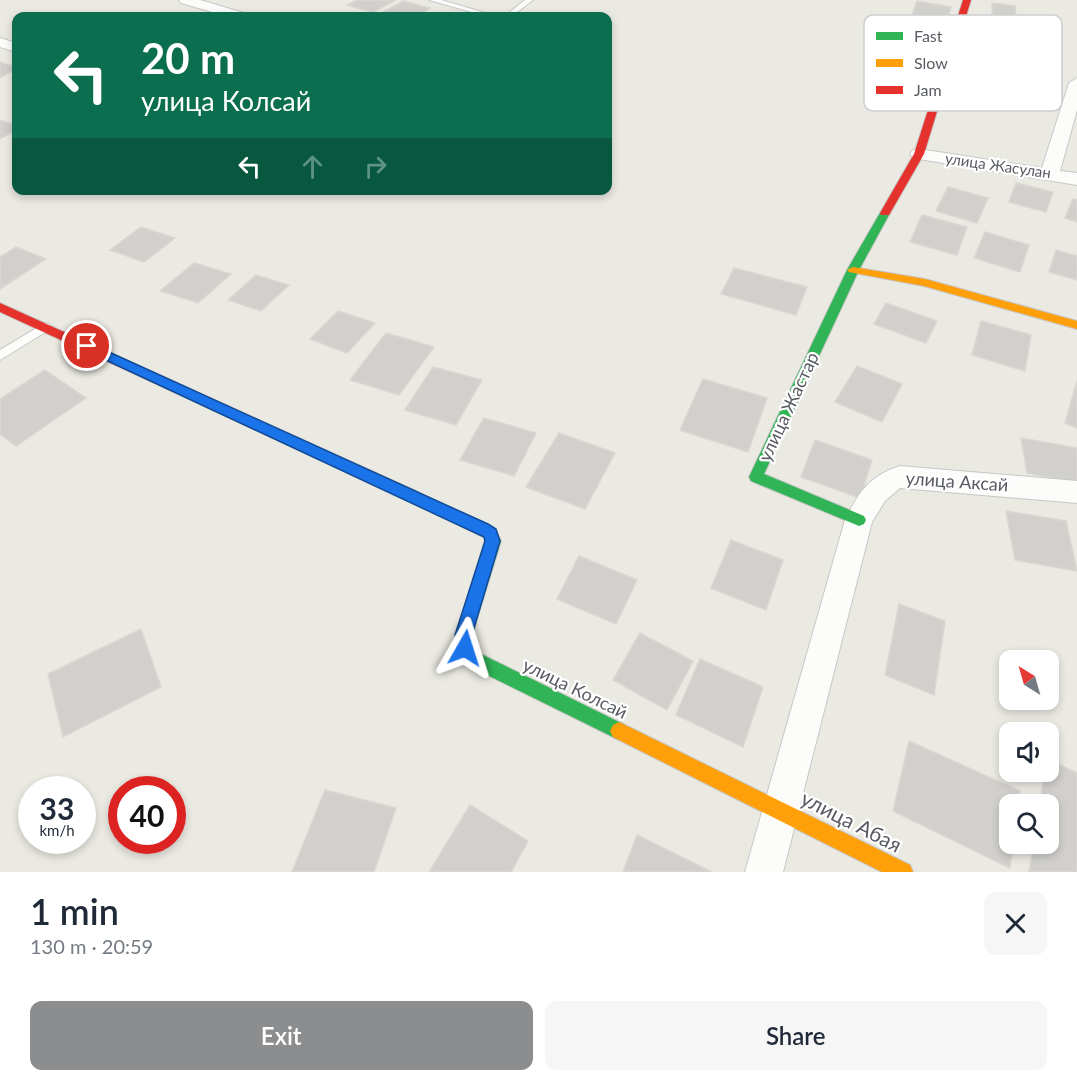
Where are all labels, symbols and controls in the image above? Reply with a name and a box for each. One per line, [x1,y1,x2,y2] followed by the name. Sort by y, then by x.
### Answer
[864,15,1062,111] legend
[914,26,943,45] text: Fast
[141,33,235,83] text: 20 m
[42,36,120,114] icon: left
[914,53,948,72] text: Slow
[914,80,942,99] text: Jam
[141,84,311,117] text: улица Колсай
[944,149,1052,181] street label: улица Жасулан
[233,150,266,183] icon: left
[296,150,329,183] icon: ahead
[359,150,392,183] icon: right
[61,320,112,371] pin
[70,329,103,362] icon: arrive
[753,348,823,465] street label: улица Жастар
[905,466,1009,496] street label: улица Аксай
[433,616,497,680] position arrow
[999,650,1059,710] north arrow
[999,650,1059,854] map controls
[520,653,631,723] street label: улица Колсай
[999,722,1059,782] button: sound
[108,776,186,854] speed limit sign: 40
[797,785,906,857] street label: улица Абая
[40,790,74,826] text: 33
[999,794,1059,854] button: search
[39,821,75,839] text: km/h
[30,889,119,933] text: 1 min
[984,892,1047,955] button: close
[30,934,153,958] text: 130 m · 20:59
[30,1001,533,1070] button: Exit
[545,1001,1047,1070] button: Share

